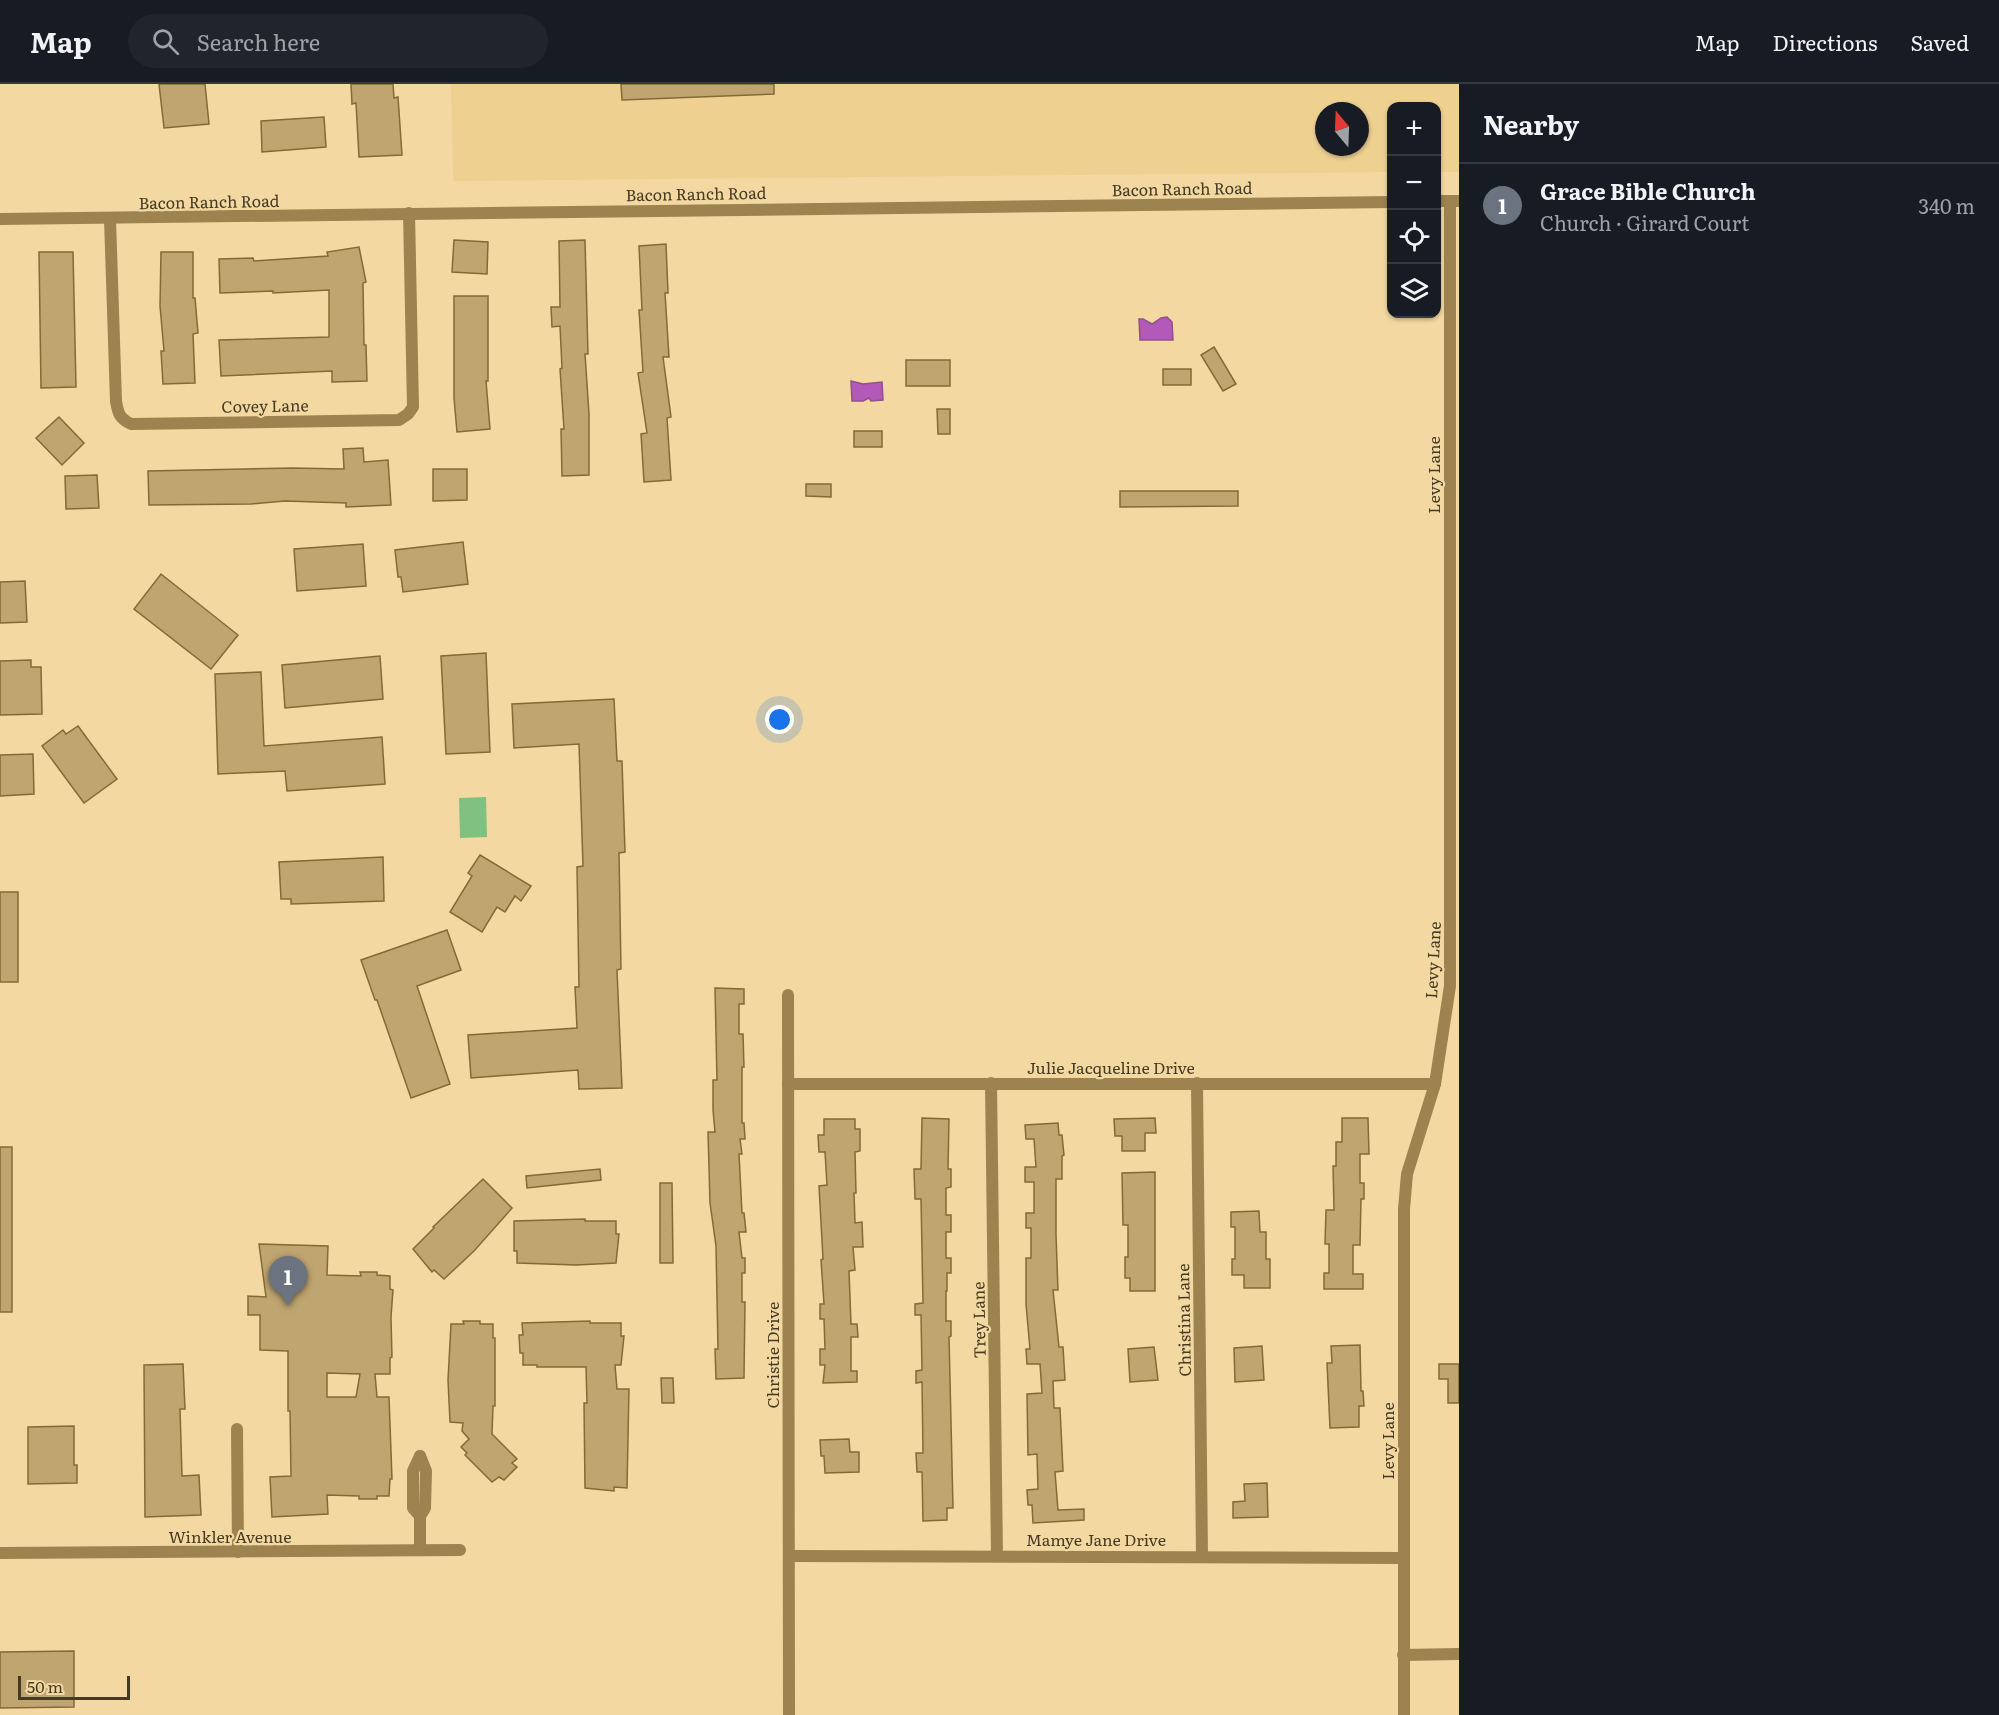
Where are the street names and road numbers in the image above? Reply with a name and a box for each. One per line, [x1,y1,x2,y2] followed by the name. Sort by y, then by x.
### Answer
[1111,175,1253,201] street label: Bacon Ranch Road
[625,180,767,206] street label: Bacon Ranch Road
[138,188,280,214] street label: Bacon Ranch Road
[221,392,309,418] street label: Covey Lane
[1421,436,1445,514] street label: Levy Lane
[1418,921,1446,999] street label: Levy Lane
[1027,1055,1195,1079] street label: Julie Jacqueline Drive
[1170,1263,1196,1377] street label: Christina Lane
[965,1281,991,1359] street label: Trey Lane
[760,1302,784,1408] street label: Christie Drive
[1375,1402,1399,1480] street label: Levy Lane
[168,1524,292,1548] street label: Winkler Avenue
[1026,1527,1166,1551] street label: Mamye Jane Drive

